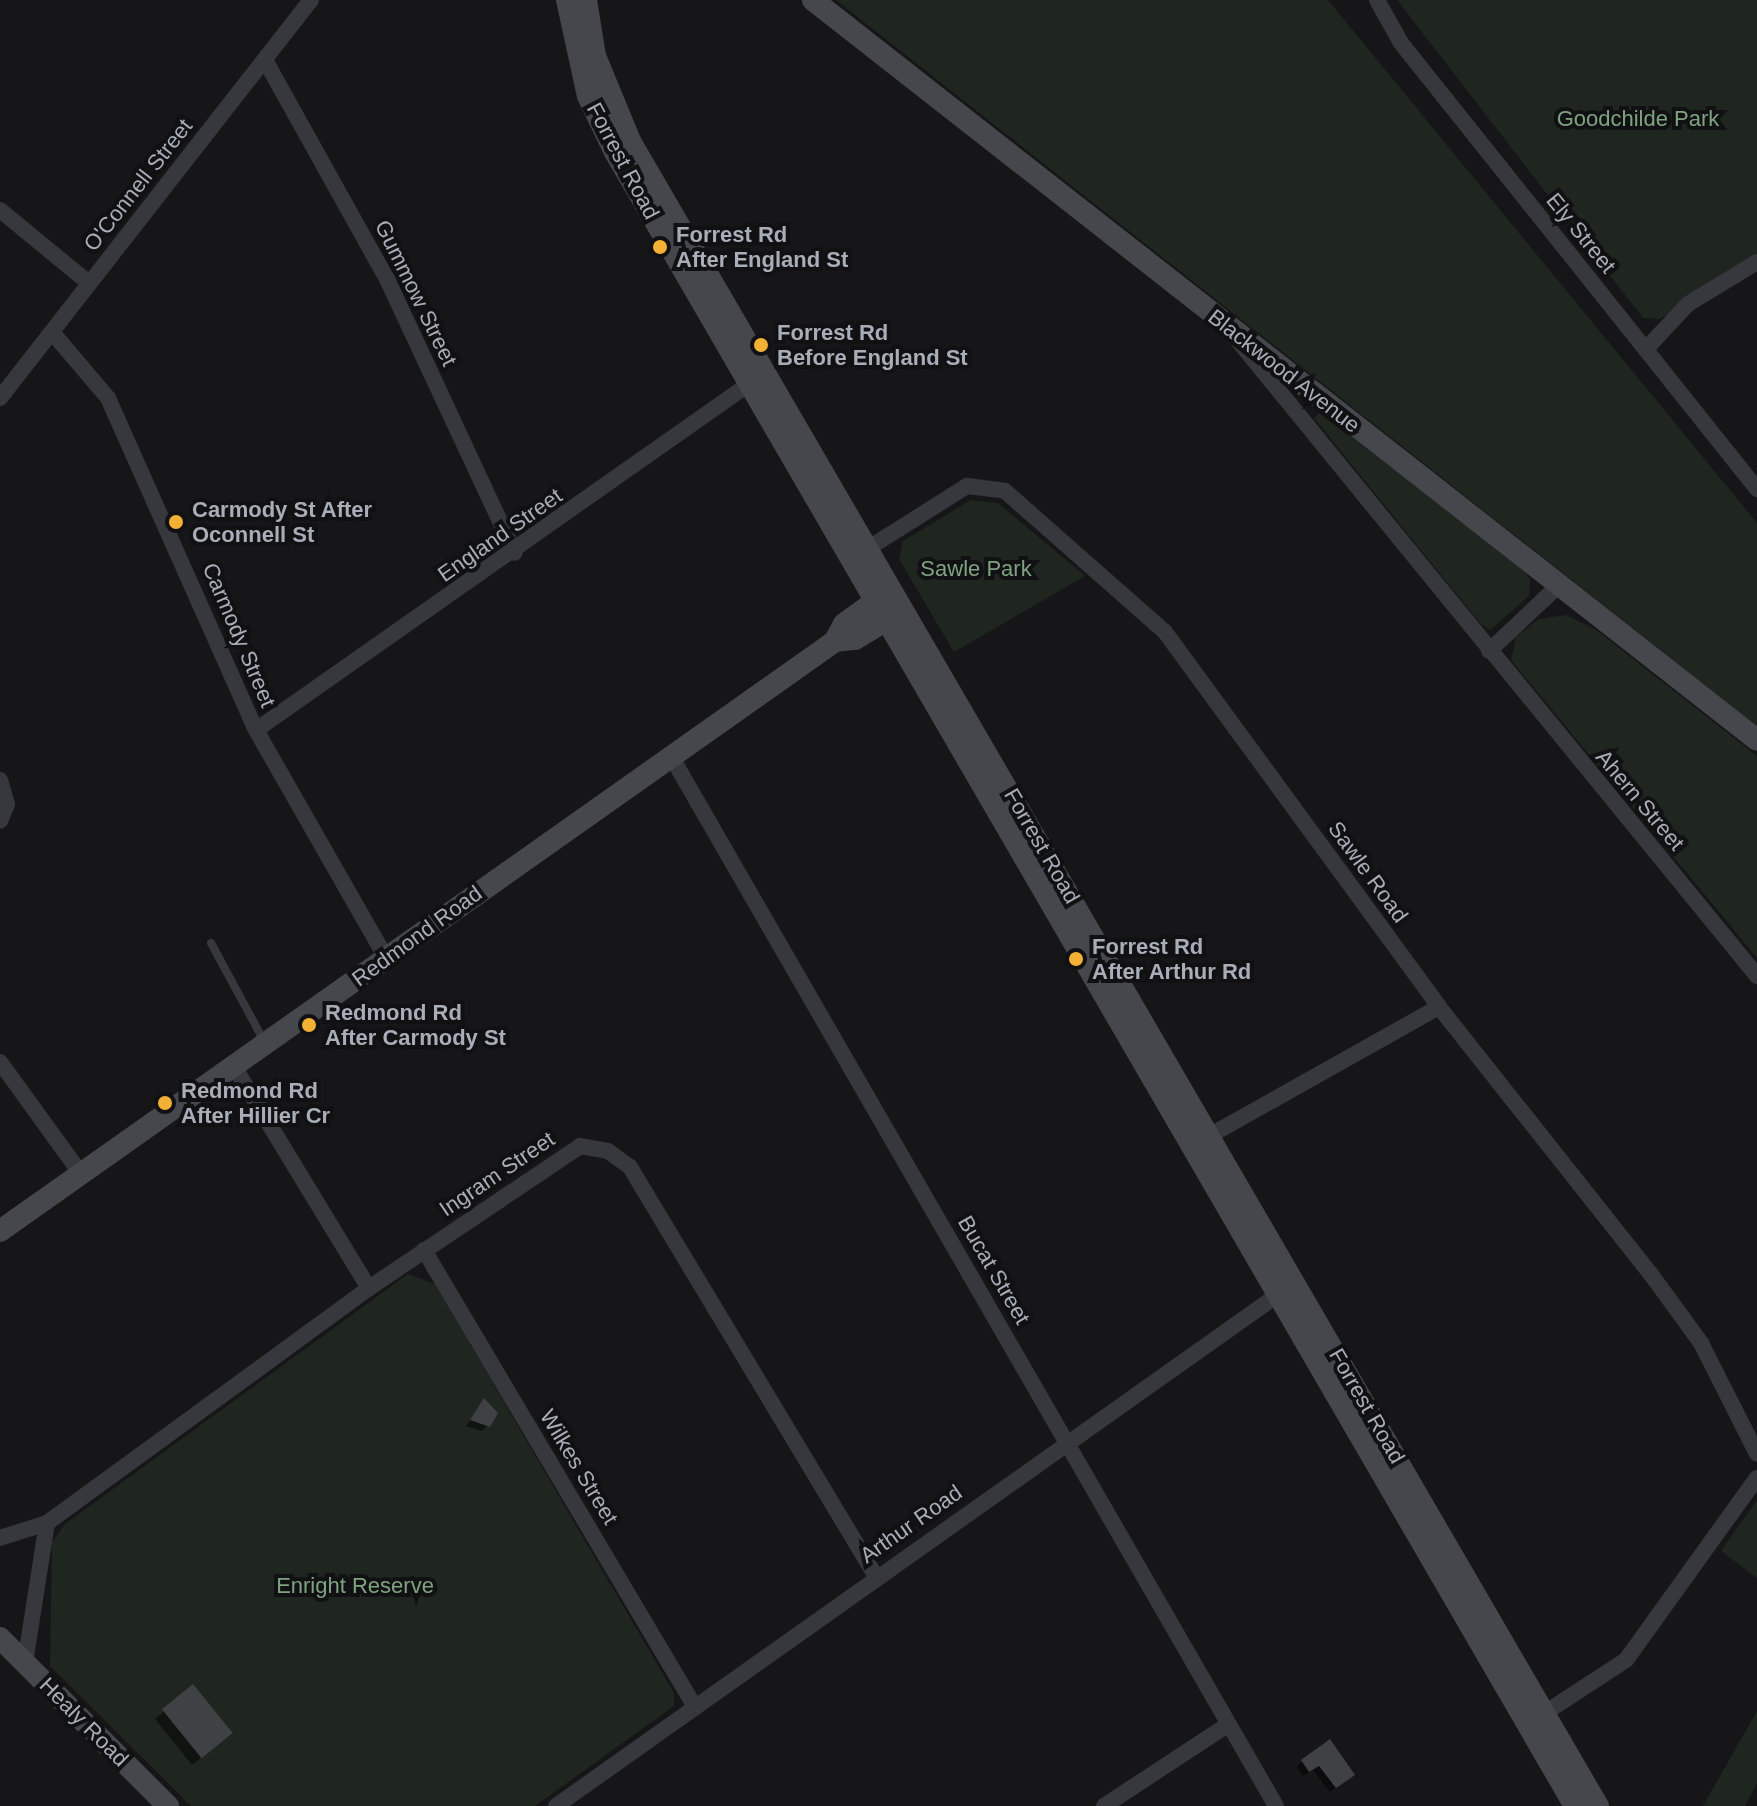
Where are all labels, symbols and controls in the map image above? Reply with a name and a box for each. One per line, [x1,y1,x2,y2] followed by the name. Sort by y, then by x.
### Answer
[581,98,665,224] street label: Forrest Road
[1557,106,1719,132] park label: Goodchilde Park
[78,114,198,256] street label: O'Connell Street
[1541,188,1621,278] street label: Ely Street
[369,216,463,370] street label: Gummow Street
[676,221,848,272] place label: Forrest Rd After England St
[651,238,669,256] marker: Forrest Rd After England St
[1202,303,1366,439] street label: Blackwood Avenue
[777,319,968,370] place label: Forrest Rd Before England St
[752,336,770,354] marker: Forrest Rd Before England St
[433,482,567,588] street label: England Street
[192,496,373,548] place label: Carmody St After Oconnell St
[167,513,185,531] marker: Carmody St After Oconnell St
[920,556,1032,582] park label: Sawle Park
[197,559,281,711] street label: Carmody Street
[1590,744,1690,856] street label: Ahern Street
[998,784,1086,908] street label: Forrest Road
[1322,816,1414,928] street label: Sawle Road
[347,880,487,992] street label: Redmond Road
[1092,933,1252,984] place label: Forrest Rd After Arthur Rd
[1067,950,1085,968] marker: Forrest Rd After Arthur Rd
[325,999,506,1050] place label: Redmond Rd After Carmody St
[300,1016,318,1034] marker: Redmond Rd After Carmody St
[181,1077,330,1128] place label: Redmond Rd After Hillier Cr
[156,1094,174,1112] marker: Redmond Rd After Hillier Cr
[434,1126,560,1222] street label: Ingram Street
[952,1211,1036,1329] street label: Bucat Street
[1323,1344,1411,1468] street label: Forrest Road
[534,1405,624,1529] street label: Wilkes Street
[855,1479,967,1569] street label: Arthur Road
[276,1573,434,1599] park label: Enright Reserve
[34,1672,134,1772] street label: Healy Road

